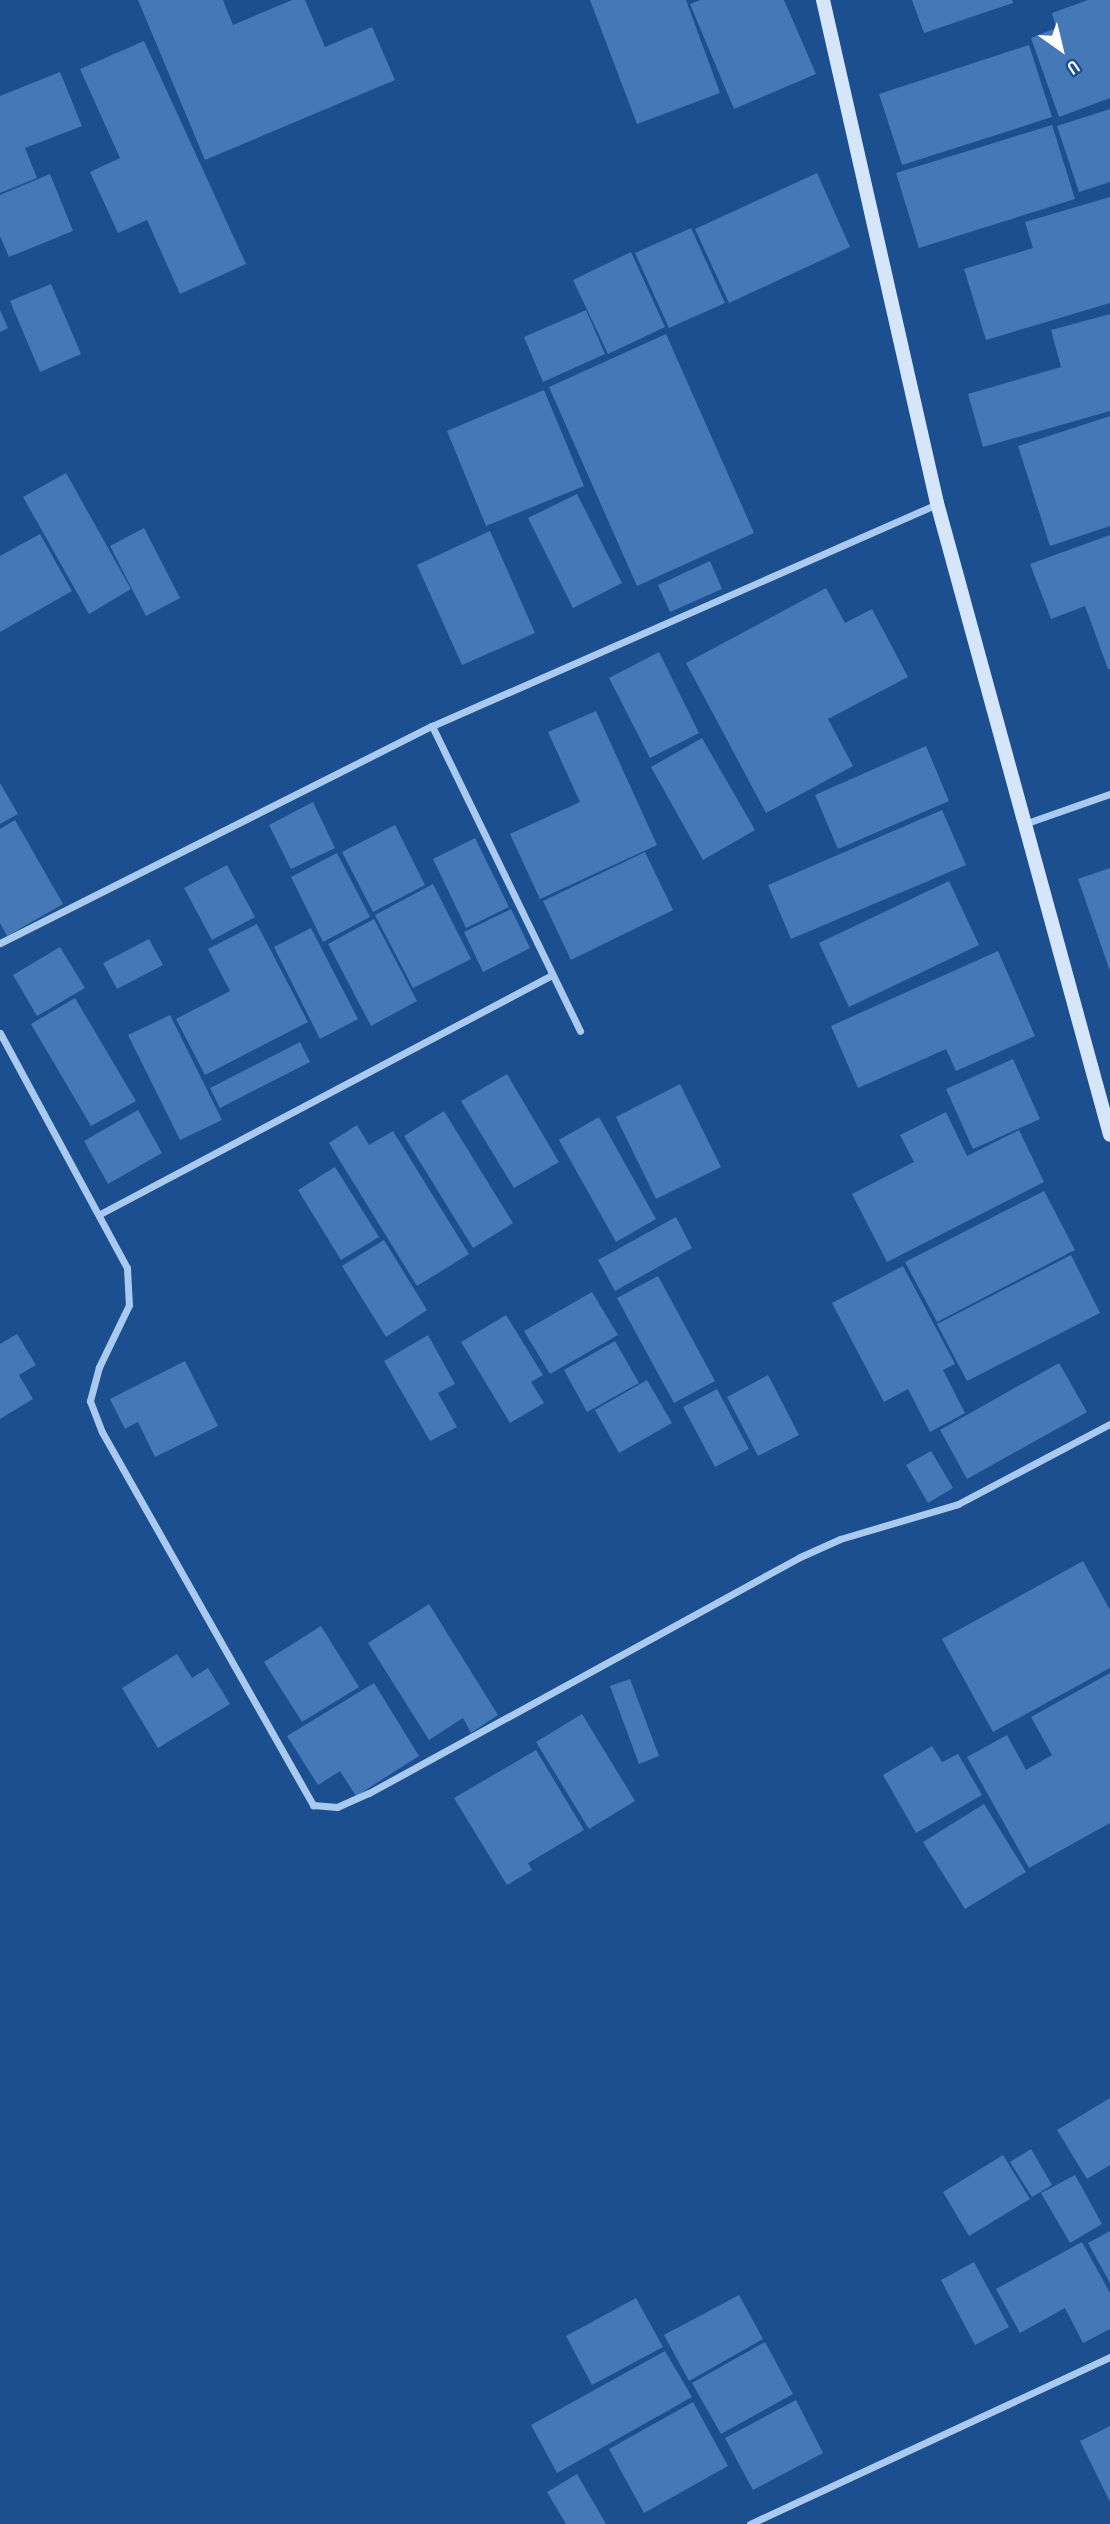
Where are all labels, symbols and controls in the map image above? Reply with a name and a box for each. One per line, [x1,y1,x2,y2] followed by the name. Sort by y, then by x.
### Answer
[1026,14,1096,84] north arrow
[1062,55,1084,79] text: U

